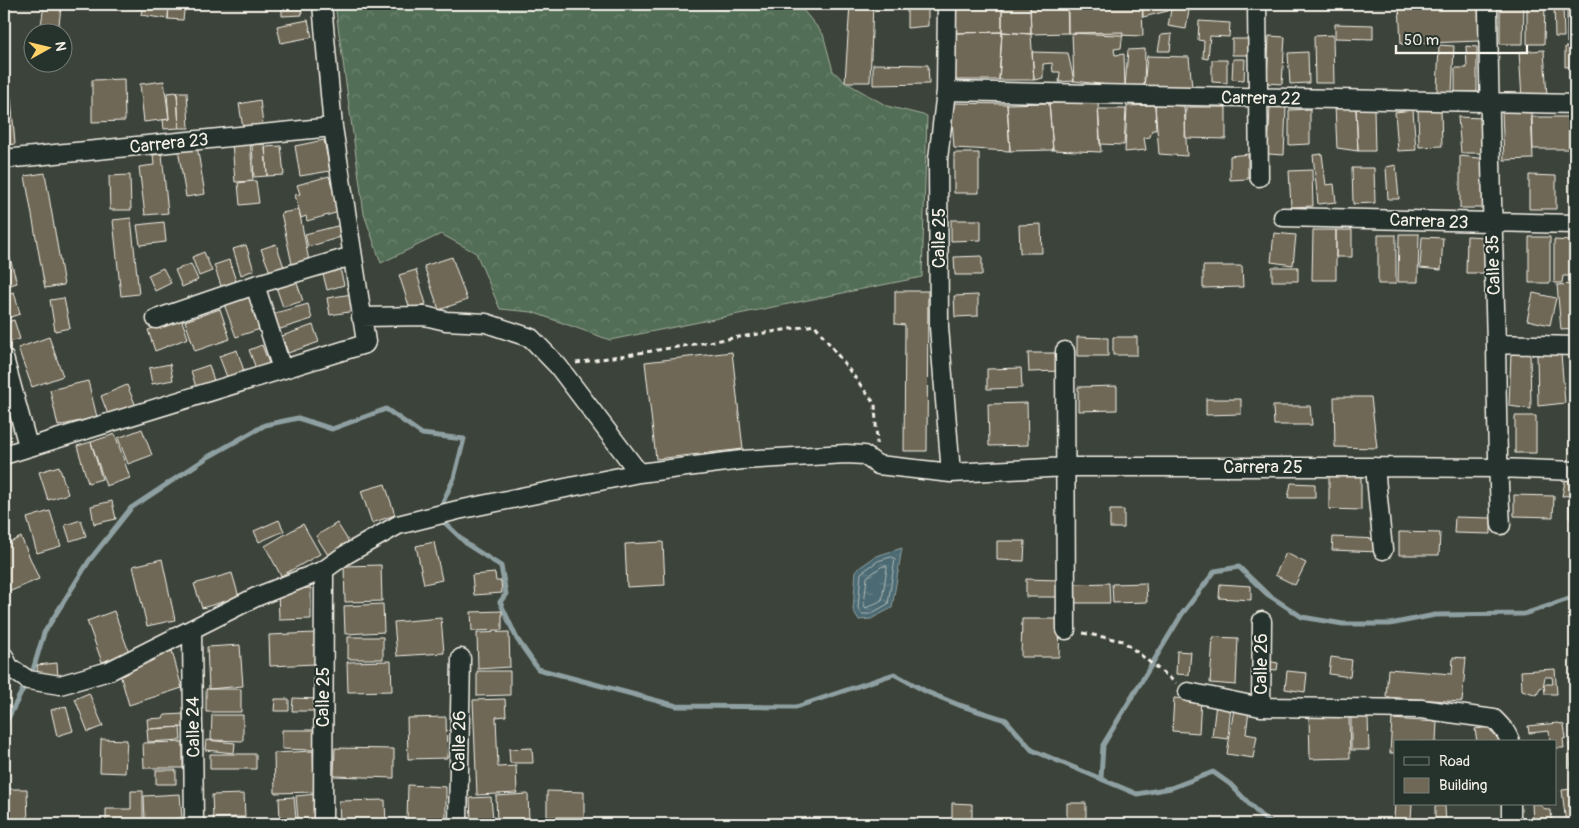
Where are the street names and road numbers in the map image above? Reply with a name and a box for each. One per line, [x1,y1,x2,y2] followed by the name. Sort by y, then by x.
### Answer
[1221,86,1301,111] street label: Carrera 22
[129,128,210,159] street label: Carrera 23
[928,208,951,268] street label: Calle 25
[1389,209,1469,234] street label: Carrera 23
[1481,234,1506,296] street label: Calle 35
[1223,456,1303,479] street label: Carrera 25
[1250,633,1273,695] street label: Calle 26
[312,667,335,727] street label: Calle 25
[181,696,206,758] street label: Calle 24
[447,710,472,772] street label: Calle 26

